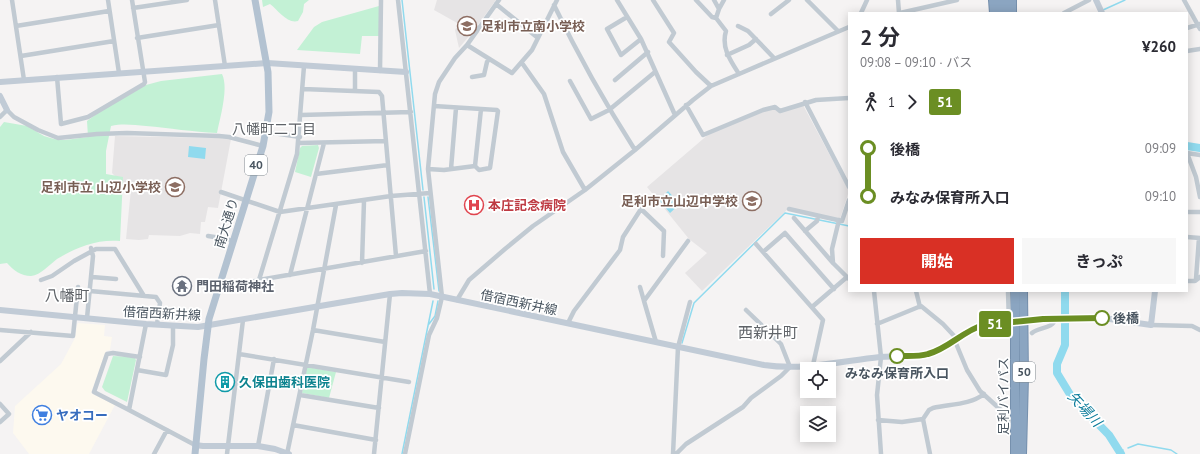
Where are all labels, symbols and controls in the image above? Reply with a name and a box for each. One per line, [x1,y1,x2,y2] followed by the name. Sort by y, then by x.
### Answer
[456,15,478,37] school or university icon: 足利市立南小学校
[481,18,585,35] place label: 足利市立南小学校
[860,23,900,51] text: 2 分
[1142,37,1176,56] text: ¥260
[860,54,972,71] text: 09:08 – 09:10 · バス
[860,91,882,113] icon: walk
[901,91,923,113] icon: forward
[937,93,953,111] text: 51
[888,94,895,111] text: 1
[232,120,316,138] district label: 八幡町二丁目
[890,140,920,159] text: 後橋
[1145,140,1176,157] text: 09:09
[245,155,267,175] road number: 40
[164,176,186,198] school or university icon: 足利市立 山辺小学校
[41,179,161,196] place label: 足利市立 山辺小学校
[890,188,1010,207] text: みなみ保育所入口
[1145,188,1176,205] text: 09:10
[741,190,763,212] school or university icon: 足利市立山辺中学校
[621,193,738,210] place label: 足利市立山辺中学校
[463,194,485,216] hospital icon: 本庄記念病院
[211,196,242,251] street label: 南大通り
[488,197,566,214] place label: 本庄記念病院
[860,238,1014,284] button: 開始
[1022,238,1176,284] button: きっぷ
[171,275,193,297] temple icon: 門田稲荷神社
[196,278,274,295] place label: 門田稲荷神社
[44,286,90,305] district label: 八幡町
[479,286,559,319] street label: 借宿西新井線
[123,303,201,324] street label: 借宿西新井線
[1094,310,1110,326] marker: 後橋
[1113,310,1139,327] place label: 後橋
[977,311,1013,337] line badge: 51
[987,315,1003,333] text: 51
[738,323,798,342] district label: 西新井町
[889,348,905,364] marker: みなみ保育所入口
[995,357,1012,435] street label: 足利バイパス
[800,362,836,442] map controls
[800,362,836,398] button: locate
[1013,362,1035,382] road number: 50
[845,365,949,382] place label: みなみ保育所入口
[214,371,236,393] building icon: 久保田歯科医院
[239,374,330,391] place label: 久保田歯科医院
[1064,388,1107,432] water label: 矢場川
[31,404,53,426] supermarket icon: ヤオコー
[800,406,836,442] button: layers
[56,407,108,424] place label: ヤオコー

